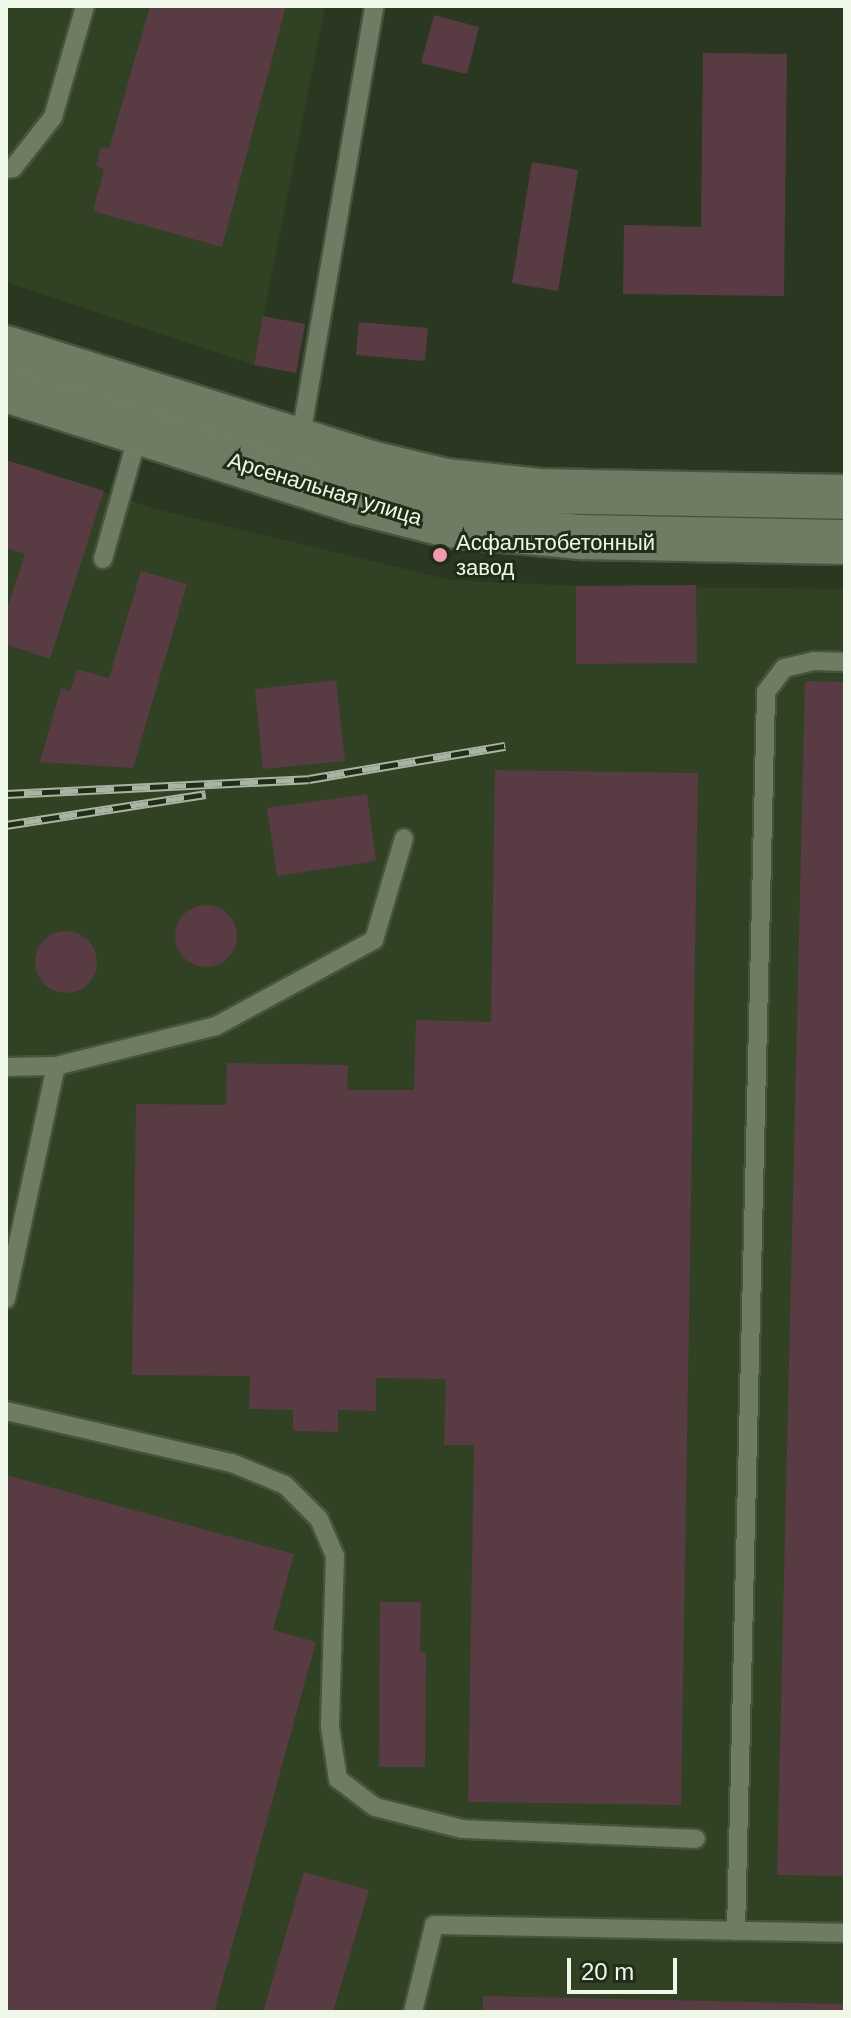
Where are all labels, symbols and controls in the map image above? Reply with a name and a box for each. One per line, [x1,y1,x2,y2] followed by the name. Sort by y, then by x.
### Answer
[225,447,425,531] street label: Арсенальная улица
[456,529,655,580] place label: Асфальтобетонный завод
[431,546,449,564] marker: Асфальтобетонный завод
[571,1942,681,1992] scale bar
[581,1958,634,1985] text: 20 m

